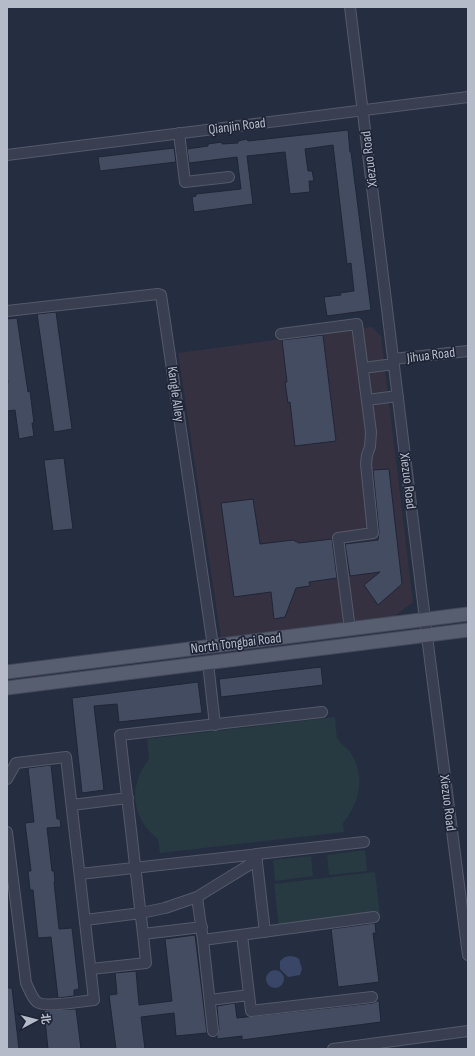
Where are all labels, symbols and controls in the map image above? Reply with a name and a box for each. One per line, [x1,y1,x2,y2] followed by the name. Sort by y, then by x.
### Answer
[207,114,267,138] street label: Qianjin Road
[357,130,381,189] street label: Xiezuo Road
[405,344,456,366] street label: Jihua Road
[164,365,188,424] street label: Kangle Alley
[396,451,420,510] street label: Xiezuo Road
[190,629,282,657] street label: North Tongbai Road
[436,773,460,832] street label: Xiezuo Road
[16,1000,56,1040] north arrow
[38,1013,53,1025] text: 北

